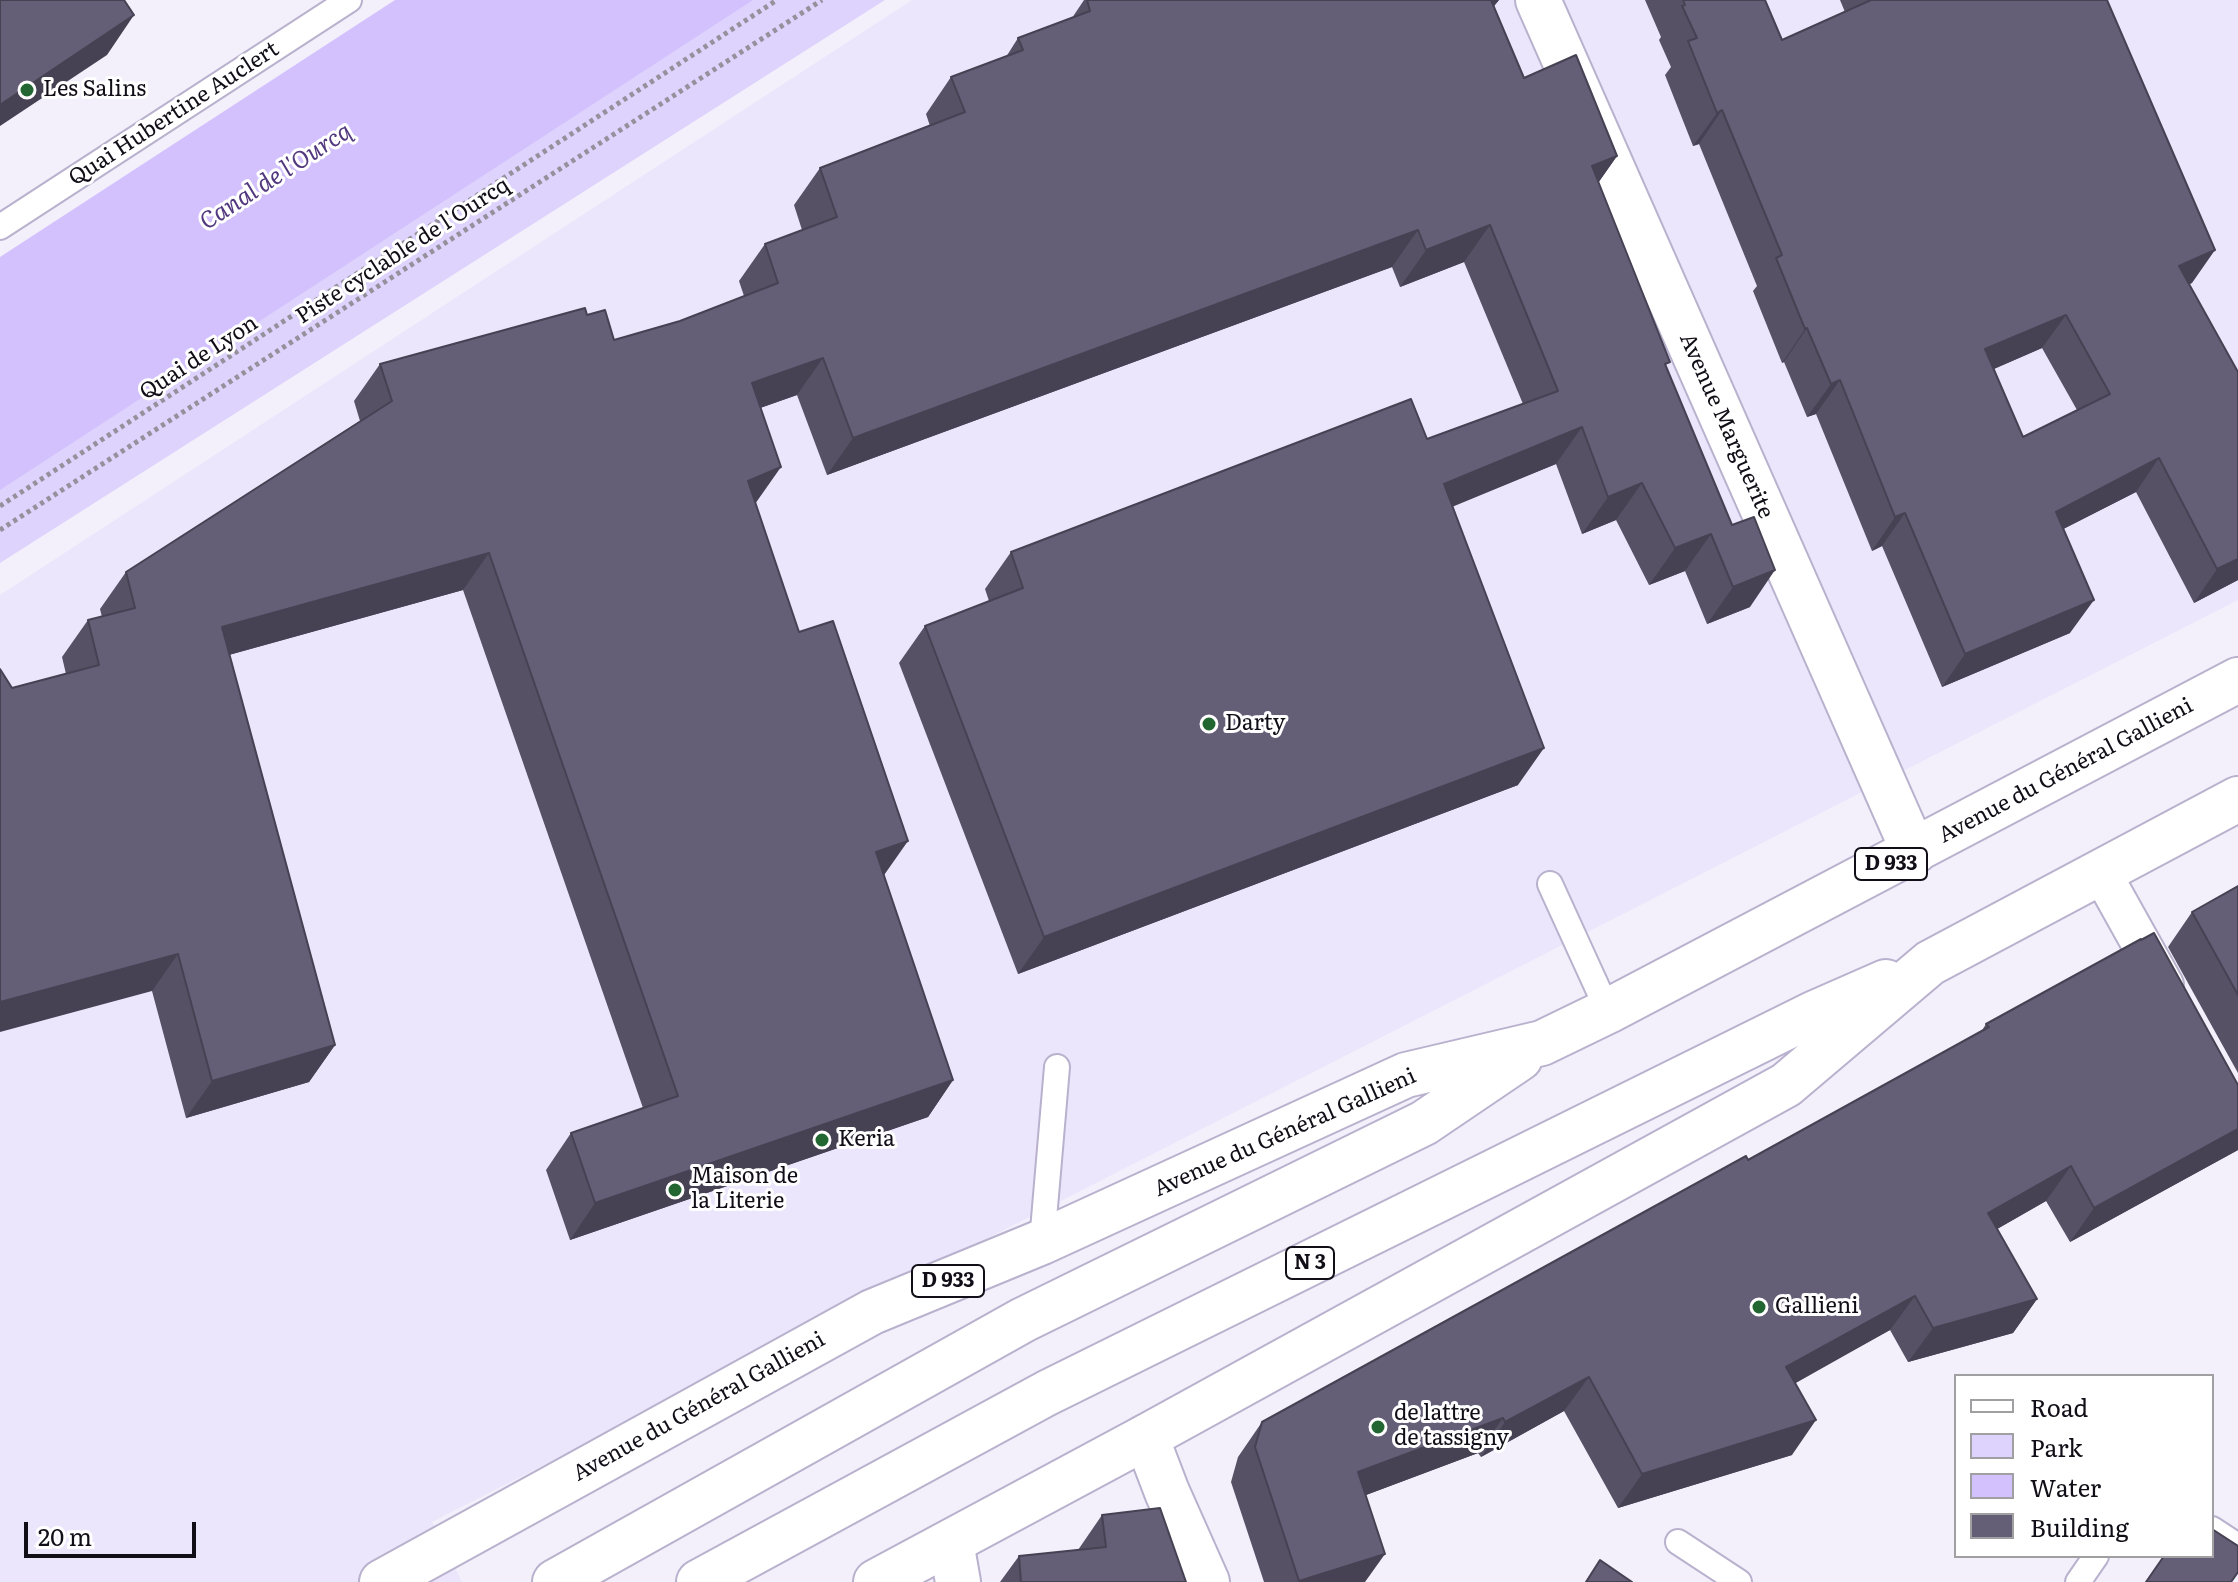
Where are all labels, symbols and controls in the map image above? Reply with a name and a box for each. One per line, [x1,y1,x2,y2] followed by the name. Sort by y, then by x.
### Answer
[64,36,284,192] street label: Quai Hubertine Auclert
[43,77,146,103] place label: Les Salins
[18,81,36,99] marker: Les Salins
[195,117,357,237] water label: Canal de l'Ourcq
[291,172,515,330] street label: Piste cyclable de l'Ourcq
[135,310,263,406] street label: Quai de Lyon
[1673,329,1779,523] street label: Avenue Marguerite
[1934,693,2198,849] street label: Avenue du Général Gallieni
[1225,711,1285,737] place label: Darty
[1200,715,1218,733] marker: Darty
[1855,848,1927,880] road number: D 933
[1150,1063,1420,1203] street label: Avenue du Général Gallieni
[838,1127,895,1153] place label: Keria
[813,1131,831,1149] marker: Keria
[691,1164,798,1216] place label: Maison de la Literie
[666,1181,684,1199] marker: Maison de la Literie
[1286,1247,1334,1279] road number: N 3
[912,1265,984,1297] road number: D 933
[1775,1294,1859,1320] place label: Gallieni
[1750,1298,1768,1316] marker: Gallieni
[568,1327,830,1487] street label: Avenue du Général Gallieni
[1954,1374,2214,1558] legend
[2030,1389,2088,1424] text: Road
[1394,1401,1509,1452] place label: de lattre de tassigny
[1369,1418,1387,1436] marker: de lattre de tassigny
[2030,1429,2083,1464] text: Park
[2030,1469,2101,1504] text: Water
[28,1506,200,1556] scale bar
[2030,1509,2129,1544] text: Building
[38,1518,92,1553] text: 20 m

